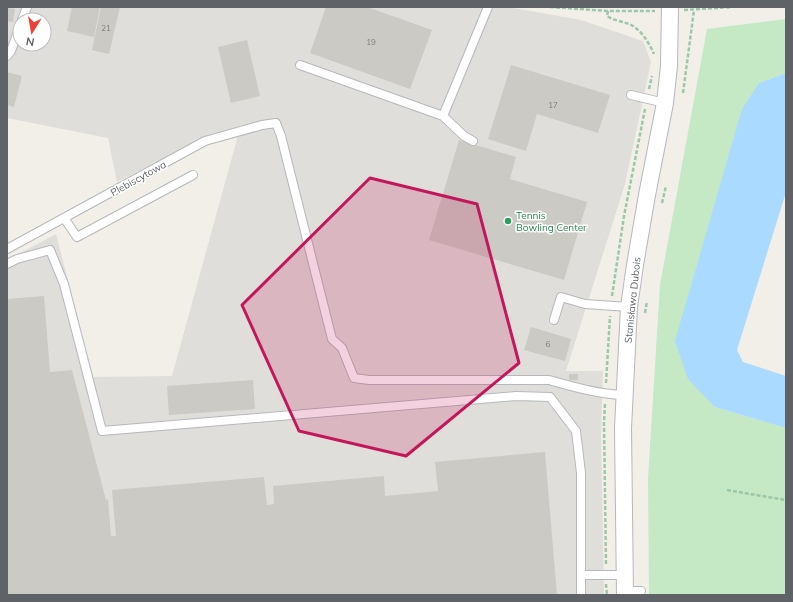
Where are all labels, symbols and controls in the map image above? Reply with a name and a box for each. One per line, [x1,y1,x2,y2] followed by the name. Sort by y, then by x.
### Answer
[12,12,52,52] north arrow
[101,23,111,33] house number: 21
[25,34,36,49] text: N
[366,37,376,47] house number: 19
[548,100,558,110] house number: 17
[108,158,168,199] street label: Plebiscytowa
[516,209,587,234] place label: Tennis Bowling Center
[503,216,513,226] marker: Tennis Bowling Center
[621,256,643,344] street label: Stanisława Dubois
[546,339,551,349] house number: 6

